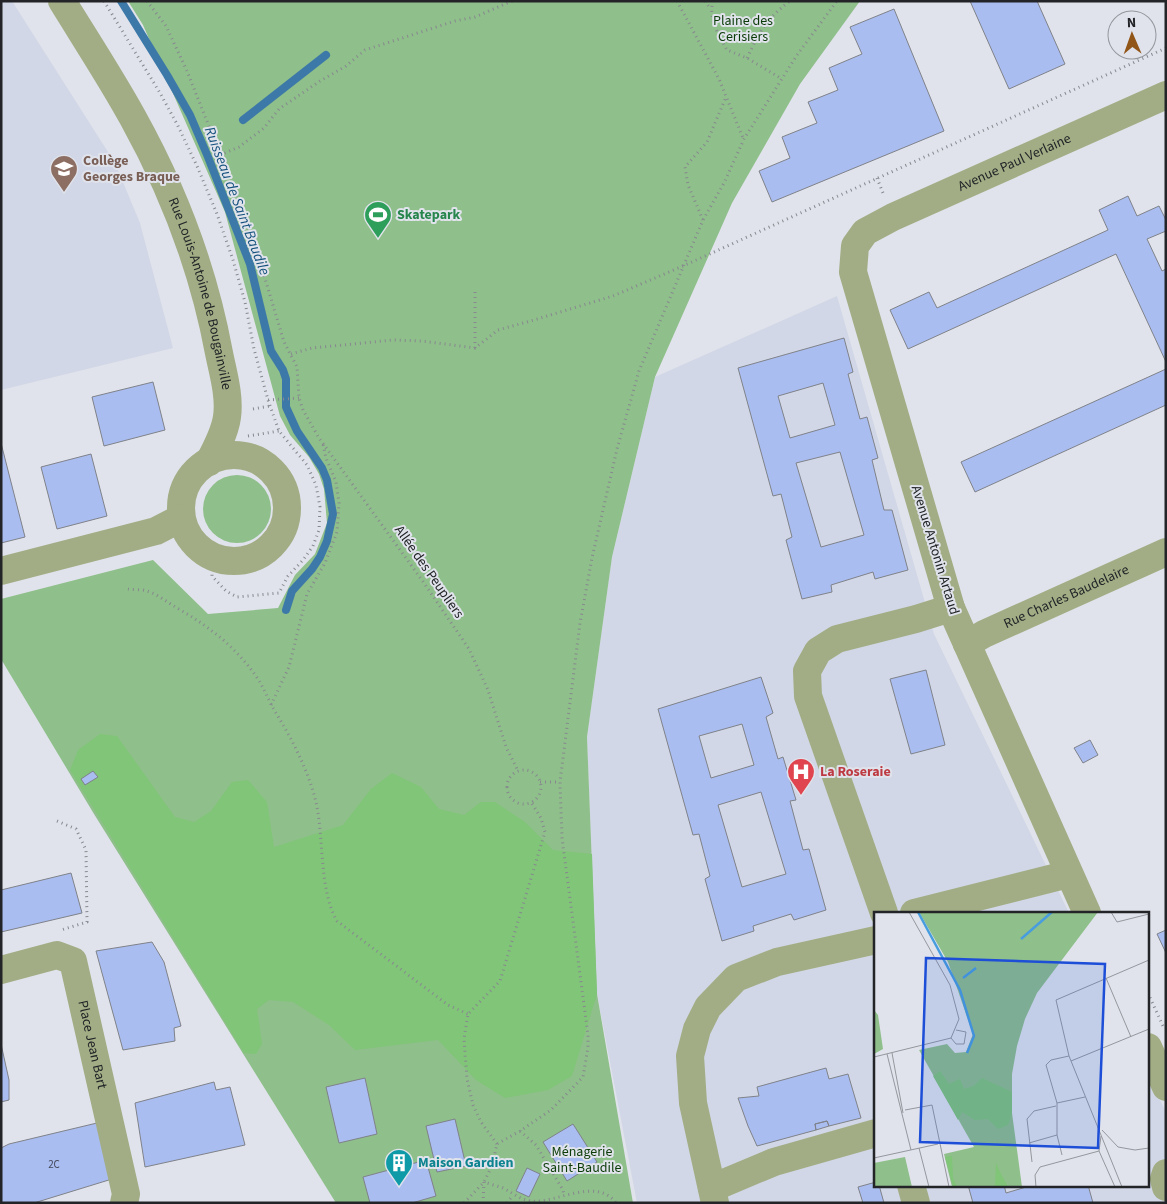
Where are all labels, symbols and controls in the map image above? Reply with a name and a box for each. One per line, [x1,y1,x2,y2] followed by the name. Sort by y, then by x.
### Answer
[1107,10,1157,60] north arrow
[713,11,773,47] park label: Plaine des Cerisiers
[1127,13,1137,33] text: N
[199,124,275,278] water label: Ruisseau de Saint Baudile
[955,129,1074,197] street label: Avenue Paul Verlaine
[83,151,180,187] place label: Collège Georges Braque
[49,154,79,193] school or university icon: Collège Georges Braque
[163,195,236,391] street label: Rue Louis-Antoine de Bougainville
[363,200,393,239] sports icon: Skatepark
[397,205,461,225] place label: Skatepark
[906,483,964,617] street label: Avenue Antonin Artaud
[389,521,469,623] street label: Allée des Peupliers
[1000,560,1132,634] street label: Rue Charles Baudelaire
[786,757,816,796] hospital icon: La Roseraie
[820,762,891,782] place label: La Roseraie
[874,912,1150,1186] inset map
[72,999,112,1091] street label: Place Jean Bart
[543,1142,622,1178] park label: Ménagerie Saint-Baudile
[384,1148,414,1187] building icon: Maison Gardien
[418,1153,514,1173] place label: Maison Gardien
[48,1157,60,1172] house number: 2C

